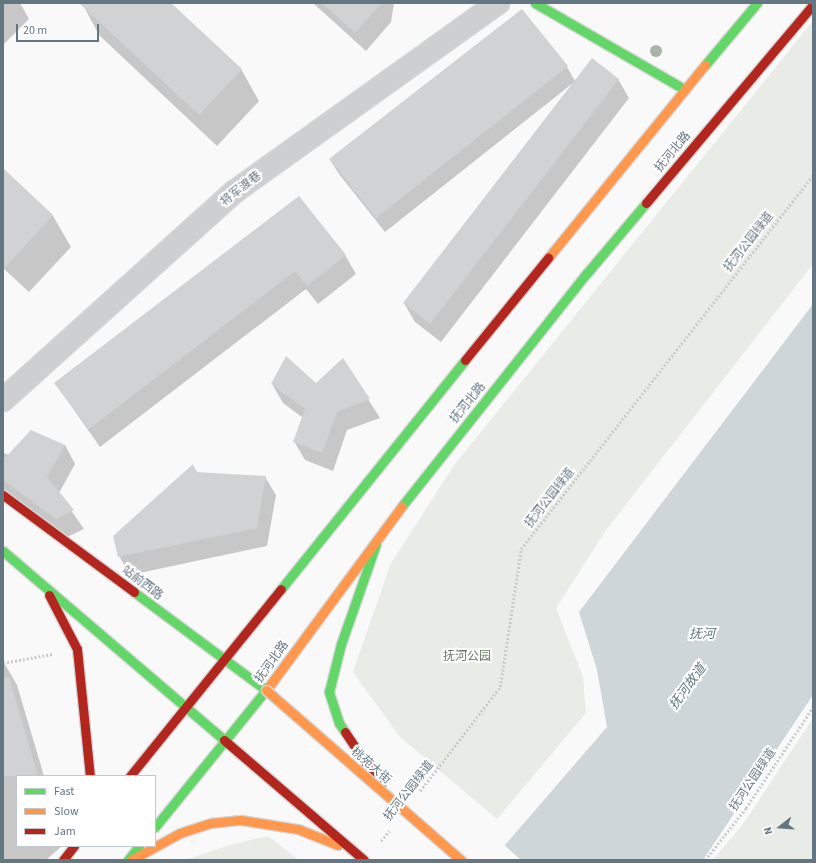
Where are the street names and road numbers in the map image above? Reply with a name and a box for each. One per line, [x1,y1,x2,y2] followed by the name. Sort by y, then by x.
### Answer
[652,129,694,175] street label: 抚河北路
[218,169,264,209] street label: 将军渡巷
[721,209,777,275] street label: 抚河公园绿道
[447,380,489,426] street label: 抚河北路
[522,465,578,531] street label: 抚河公园绿道
[118,563,166,603] street label: 站前西路
[252,638,292,686] street label: 抚河北路
[348,745,394,787] street label: 桃苑大街
[727,746,779,814] street label: 抚河公园绿道
[381,758,437,824] street label: 抚河公园绿道

